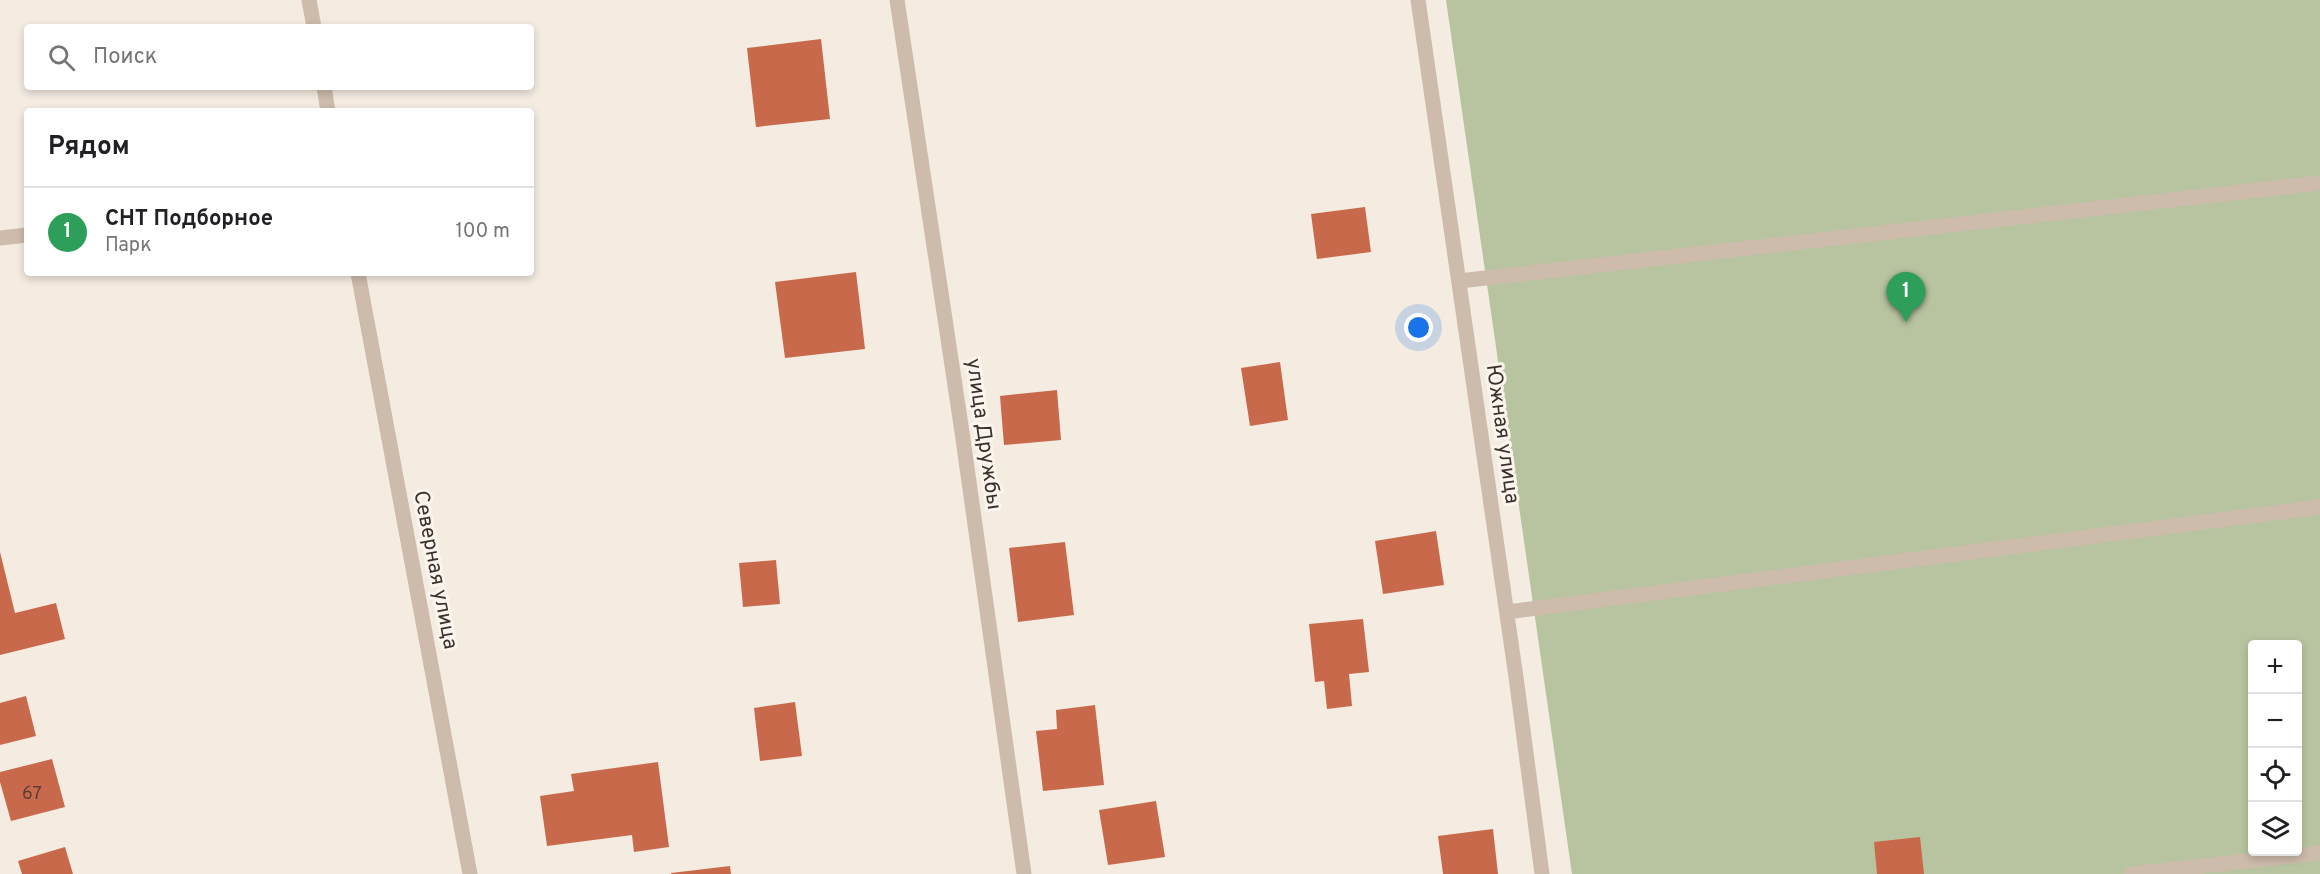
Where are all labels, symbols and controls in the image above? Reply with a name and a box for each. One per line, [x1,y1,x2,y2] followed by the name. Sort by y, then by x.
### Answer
[24,24,534,90] search box
[45,41,78,74] icon: search
[93,44,157,71] text: Поиск
[48,131,130,164] text: Рядом
[105,206,273,233] text: СНТ Подборное
[64,219,72,245] text: 1
[455,219,510,245] text: 100 m
[105,233,152,259] text: Парк
[1886,272,1926,322] pin: 1
[1404,313,1433,342] your location
[959,357,1007,511] street label: улица Дружбы
[1479,363,1525,505] street label: Южная улица
[406,488,464,652] street label: Северная улица
[2248,640,2302,856] map controls
[2248,640,2302,694] button: +
[2248,694,2302,748] button: −
[2248,748,2302,802] button: locate
[22,783,42,806] house number: 67
[2248,802,2302,856] button: layers

